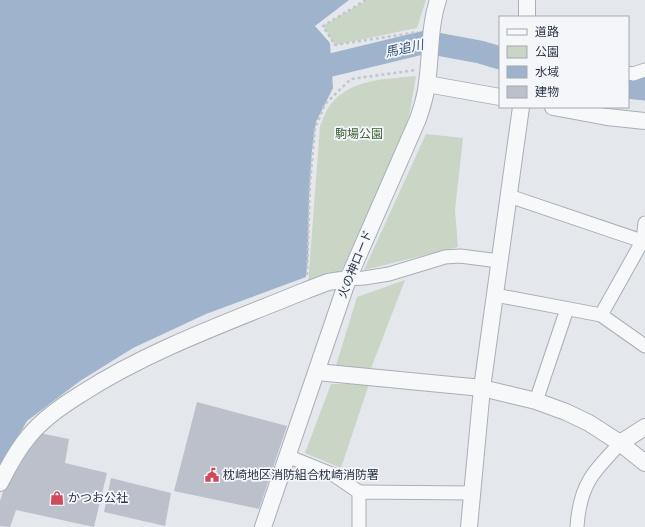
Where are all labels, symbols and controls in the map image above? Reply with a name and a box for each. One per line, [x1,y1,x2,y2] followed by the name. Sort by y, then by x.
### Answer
[499,16,629,108] legend
[535,25,559,39] text: 道路
[383,37,427,60] water label: 馬追川
[535,45,559,59] text: 公園
[535,65,559,79] text: 水域
[535,85,559,99] text: 建物
[335,127,383,141] park label: 駒場公園
[335,228,375,300] street label: 火の神ロード
[204,467,220,483] public building icon: 枕崎地区消防組合枕崎消防署
[223,468,379,482] place label: 枕崎地区消防組合枕崎消防署
[49,490,65,506] shop icon: かつお公社
[68,491,128,505] place label: かつお公社

